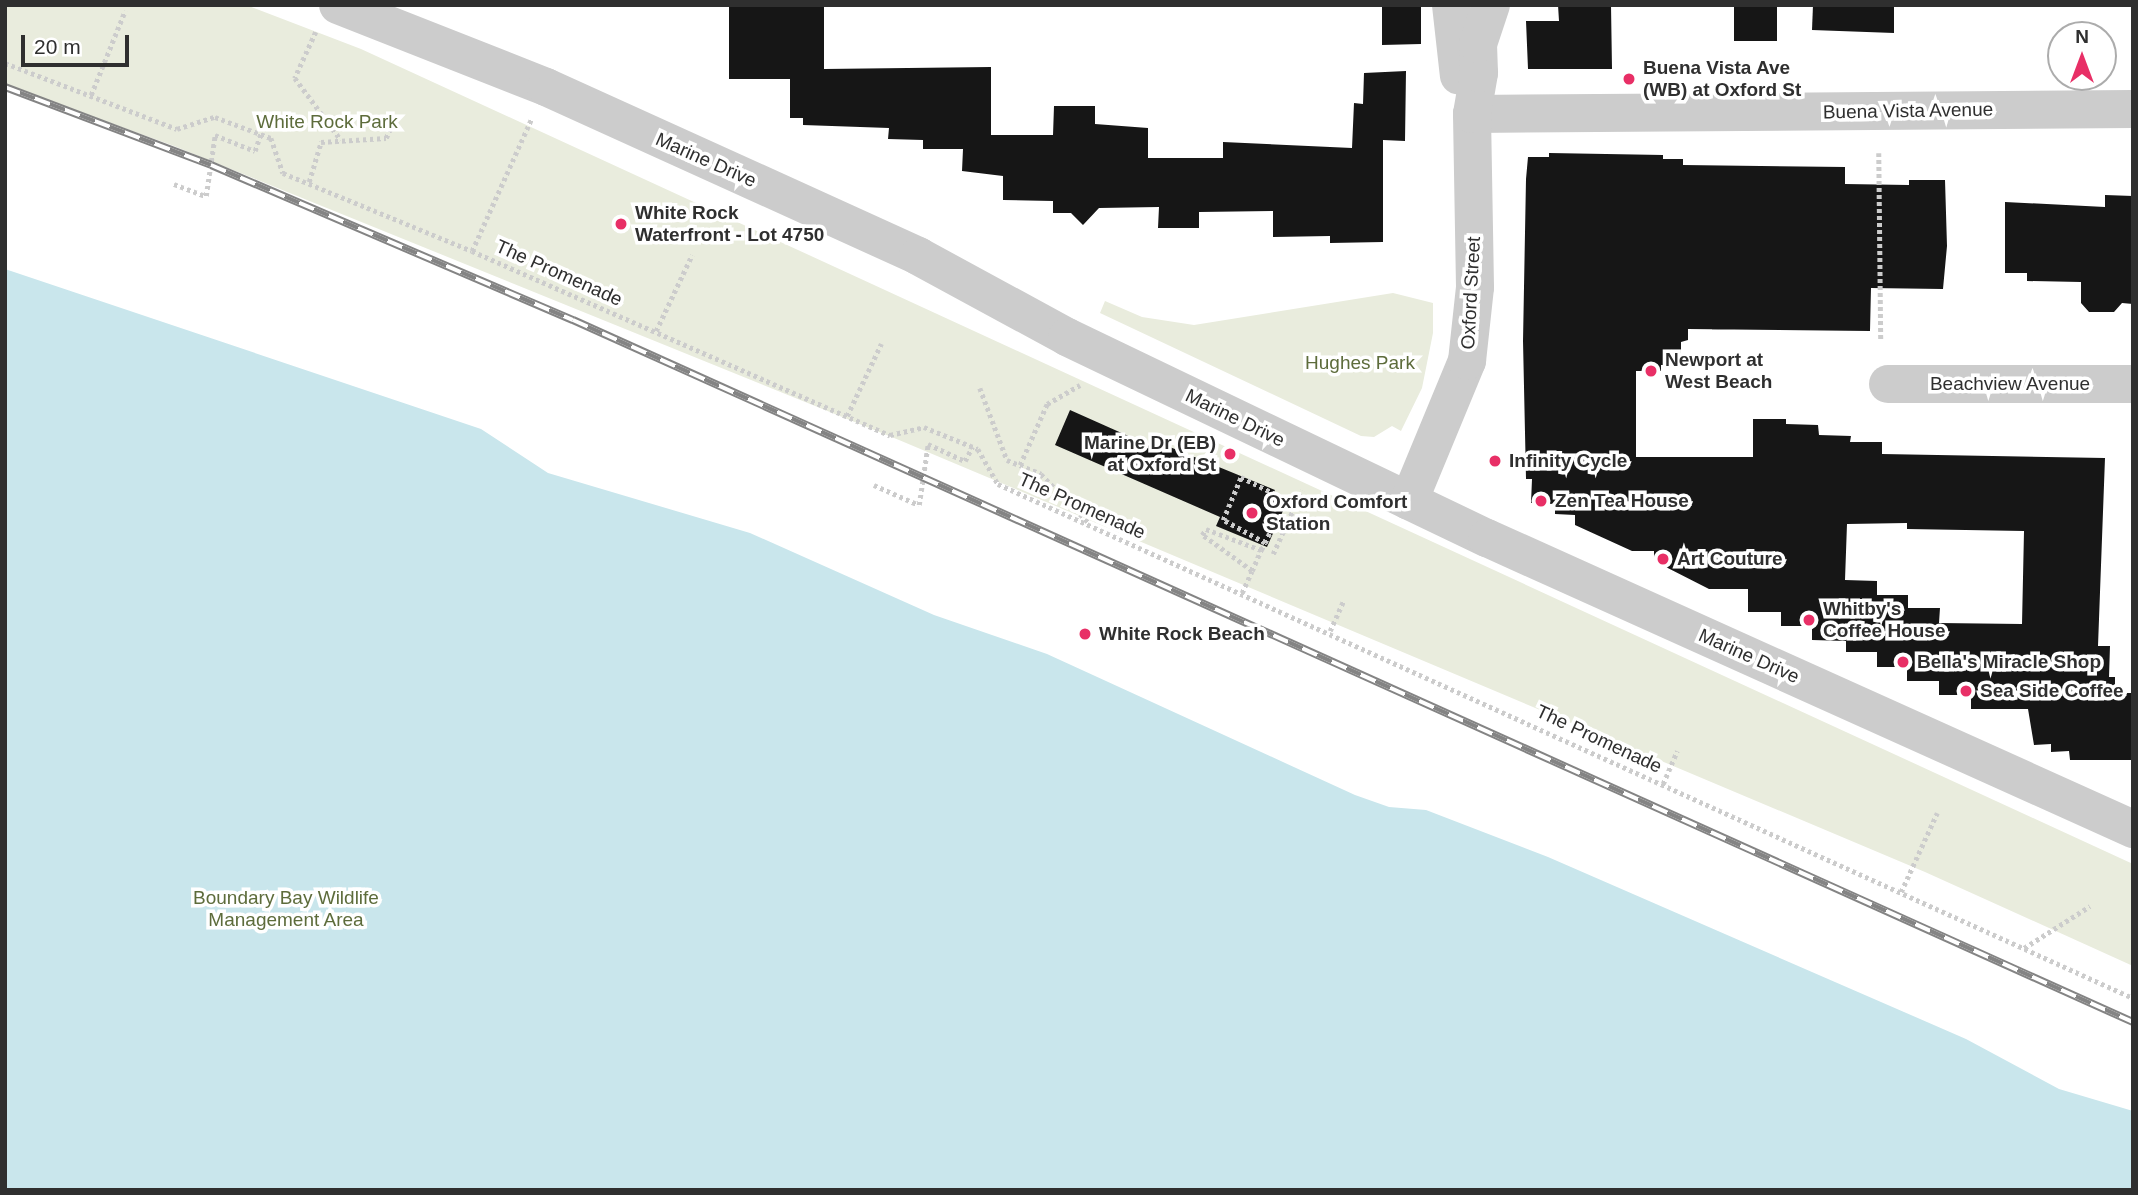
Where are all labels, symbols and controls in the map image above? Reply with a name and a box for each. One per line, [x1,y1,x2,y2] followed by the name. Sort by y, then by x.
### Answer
[24,21,133,65] scale bar
[2047,21,2117,91] north arrow
[2075,26,2089,47] text: N
[34,35,81,58] text: 20 m
[1643,57,1801,101] place label: Buena Vista Ave (WB) at Oxford St
[1621,71,1637,87] marker: Buena Vista Ave (WB) at Oxford St
[1822,98,1994,124] street label: Buena Vista Avenue
[256,111,398,133] park label: White Rock Park
[652,128,760,192] street label: Marine Drive
[635,202,824,246] place label: White Rock Waterfront - Lot 4750
[613,216,629,232] marker: White Rock Waterfront - Lot 4750
[492,235,626,311] street label: The Promenade
[1457,236,1485,350] street label: Oxford Street
[1665,349,1772,393] place label: Newport at West Beach
[1305,352,1415,374] park label: Hughes Park
[1643,363,1659,379] marker: Newport at West Beach
[1929,373,2091,395] street label: Beachview Avenue
[1182,384,1288,452] street label: Marine Drive
[1084,432,1216,476] place label: Marine Dr (EB) at Oxford St
[1222,446,1238,462] marker: Marine Dr (EB) at Oxford St
[1509,450,1627,472] place label: Infinity Cycle
[1487,453,1503,469] marker: Infinity Cycle
[1015,468,1149,544] street label: The Promenade
[1555,490,1689,512] place label: Zen Tea House
[1266,491,1407,535] place label: Oxford Comfort Station
[1533,493,1549,509] marker: Zen Tea House
[1244,505,1260,521] marker: Oxford Comfort Station
[1677,548,1783,570] place label: Art Couture
[1655,551,1671,567] marker: Art Couture
[1823,598,1945,642] place label: Whitby's Coffee House
[1801,612,1817,628] marker: Whitby's Coffee House
[1099,623,1265,645] place label: White Rock Beach
[1695,624,1803,688] street label: Marine Drive
[1077,626,1093,642] marker: White Rock Beach
[1917,651,2101,673] place label: Bella's Miracle Shop
[1895,654,1911,670] marker: Bella's Miracle Shop
[1980,680,2124,702] place label: Sea Side Coffee
[1958,683,1974,699] marker: Sea Side Coffee
[1532,700,1666,778] street label: The Promenade
[193,887,379,931] park label: Boundary Bay Wildlife Management Area

